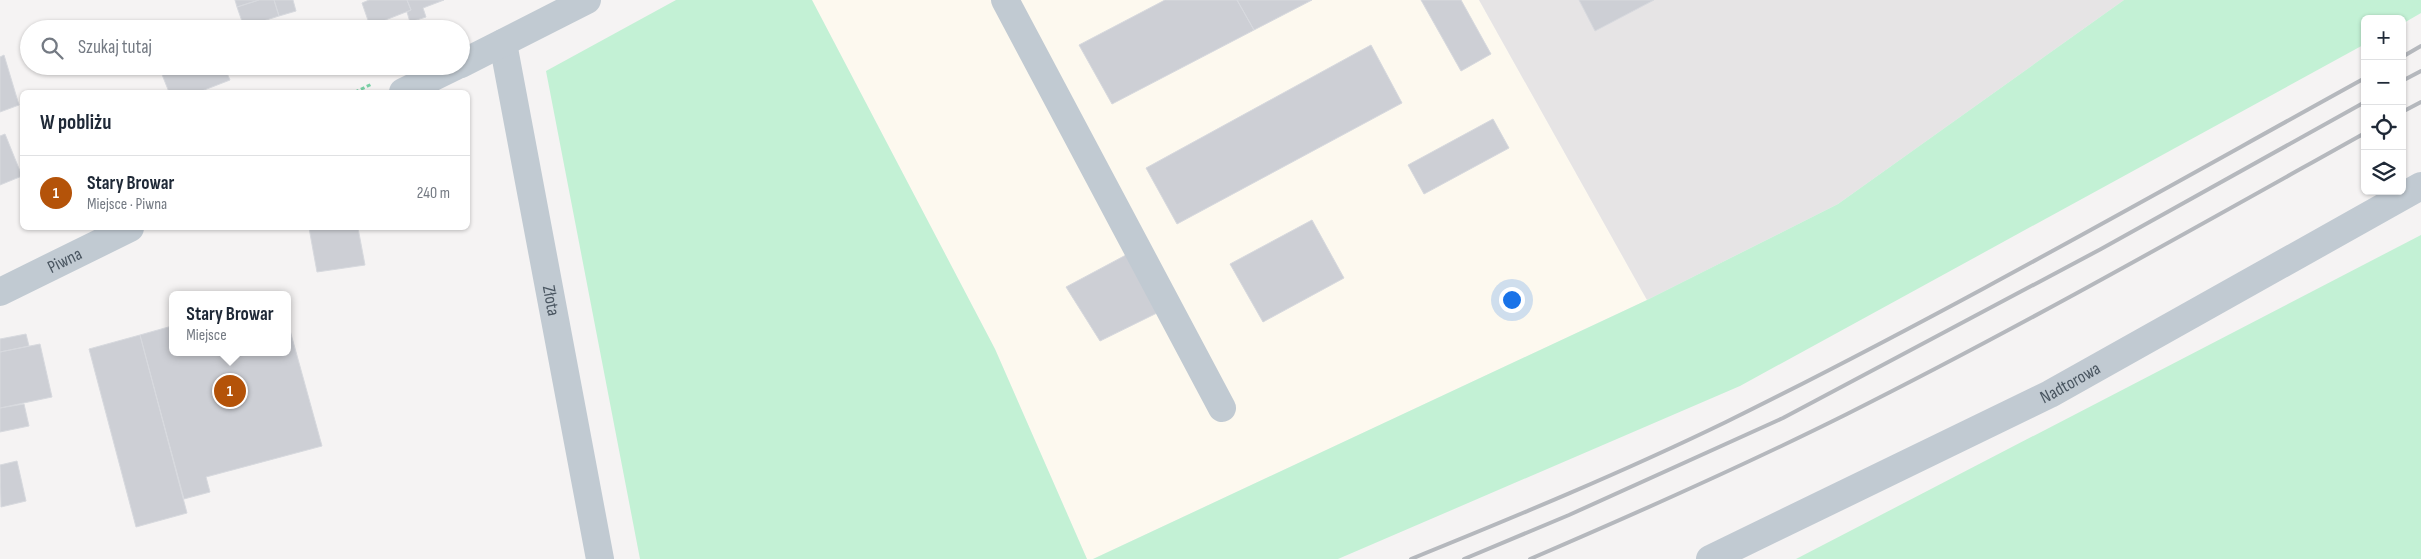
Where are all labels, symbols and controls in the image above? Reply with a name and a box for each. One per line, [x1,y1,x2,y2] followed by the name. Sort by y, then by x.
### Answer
[2361,15,2406,195] map controls
[2361,15,2406,60] button: +
[20,20,470,75] search box
[38,34,66,62] icon: search
[78,36,152,59] text: Szukaj tutaj
[2361,60,2406,105] button: −
[2361,105,2406,150] button: locate
[40,110,111,135] text: W pobliżu
[2361,150,2406,195] button: layers
[87,172,174,195] text: Stary Browar
[53,184,59,203] text: 1
[417,184,450,203] text: 240 m
[87,195,167,214] text: Miejsce · Piwna
[44,243,86,278] street label: Piwna
[538,284,564,318] street label: Złota
[1499,287,1525,313] your location
[169,291,291,356] popup
[186,303,274,326] text: Stary Browar
[186,326,227,345] text: Miejsce
[2037,358,2104,408] street label: Nadtorowa
[214,372,246,410] pin: 1

